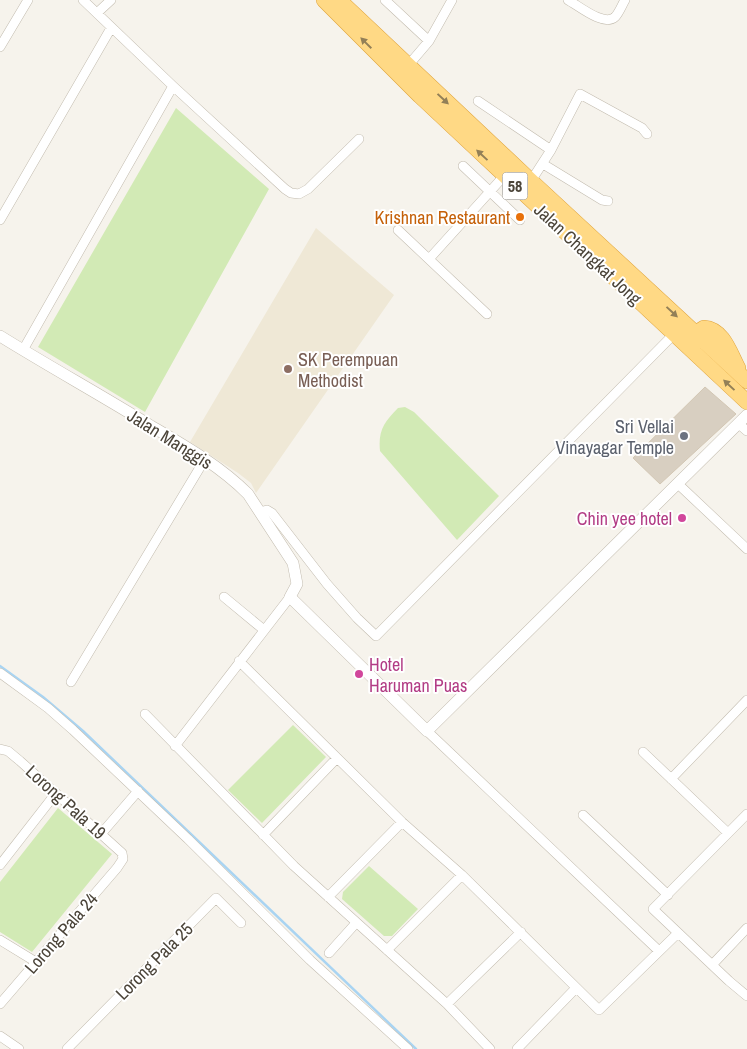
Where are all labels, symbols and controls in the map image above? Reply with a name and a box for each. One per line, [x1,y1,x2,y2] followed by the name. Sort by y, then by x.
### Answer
[360,37,372,49] one-way arrow
[437,93,449,105] one-way arrow
[477,149,489,161] one-way arrow
[502,172,528,200] road number: 58
[529,198,648,311] street label: Jalan Changkat Jong
[375,205,510,230] place label: Krishnan Restaurant
[514,211,526,223] marker: Krishnan Restaurant
[665,306,677,318] one-way arrow
[298,347,398,393] place label: SK Perempuan Methodist
[282,363,294,375] marker: SK Perempuan Methodist
[723,379,735,391] one-way arrow
[123,403,217,475] street label: Jalan Manggis
[556,414,674,460] place label: Sri Vellai Vinayagar Temple
[678,430,690,442] marker: Sri Vellai Vinayagar Temple
[577,506,672,531] place label: Chin yee hotel
[676,512,688,524] marker: Chin yee hotel
[369,652,467,698] place label: Hotel Haruman Puas
[353,668,365,680] marker: Hotel Haruman Puas
[20,759,112,845] street label: Lorong Pala 19
[19,887,103,979] street label: Lorong Pala 24
[110,917,198,1005] street label: Lorong Pala 25

